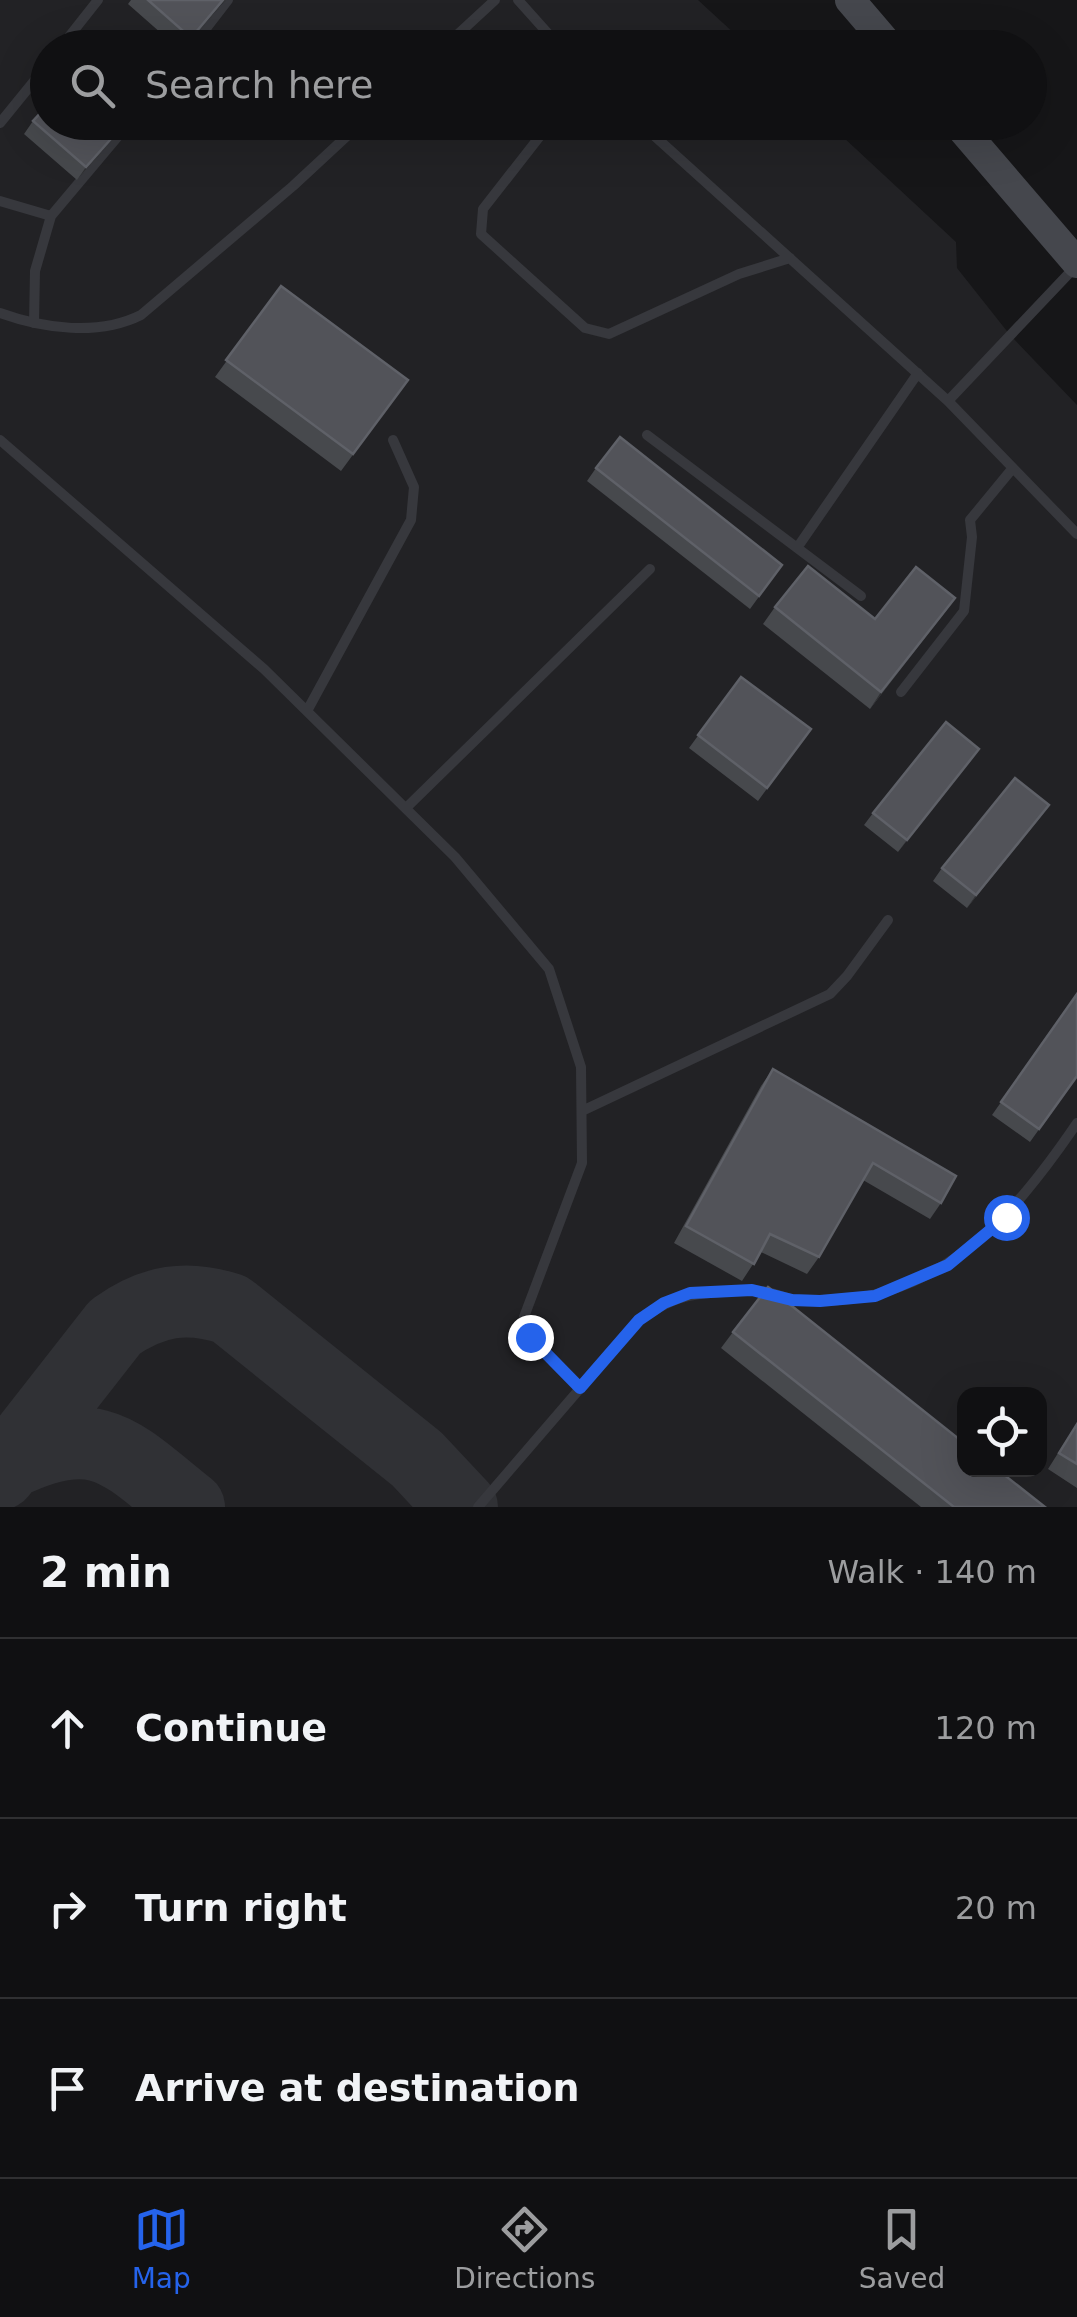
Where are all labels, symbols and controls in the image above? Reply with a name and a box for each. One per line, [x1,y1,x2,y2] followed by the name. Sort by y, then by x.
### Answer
[30,30,1047,140] search box
[65,58,120,113] icon: search
[145,63,373,107] text: Search here
[984,1195,1030,1241] route start
[508,1315,554,1361] route end
[957,1387,1047,1477] map controls
[957,1387,1047,1477] button: locate
[40,1548,172,1597] text: 2 min
[827,1553,1037,1591] text: Walk · 140 m
[40,1701,95,1756] icon: ahead
[135,1706,327,1750] text: Continue
[935,1709,1037,1747] text: 120 m
[40,1881,95,1936] icon: right
[135,1886,347,1930] text: Turn right
[955,1889,1037,1927] text: 20 m
[40,2061,95,2116] icon: arrive
[135,2066,580,2110] text: Arrive at destination
[132,2202,191,2295] tab: Map
[454,2202,595,2295] tab: Directions
[859,2202,945,2295] tab: Saved

